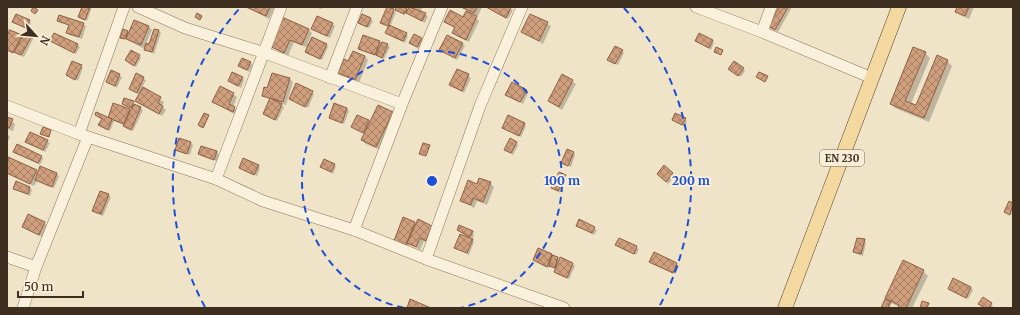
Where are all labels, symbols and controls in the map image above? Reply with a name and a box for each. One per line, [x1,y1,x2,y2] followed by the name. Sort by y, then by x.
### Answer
[16,16,56,56] north arrow
[37,33,53,48] text: N
[820,150,864,166] road number: EN 230
[544,173,580,188] text: 100 m
[672,173,710,188] text: 200 m
[425,174,439,188] centre of rings
[18,273,83,299] scale bar
[24,279,53,294] text: 50 m

